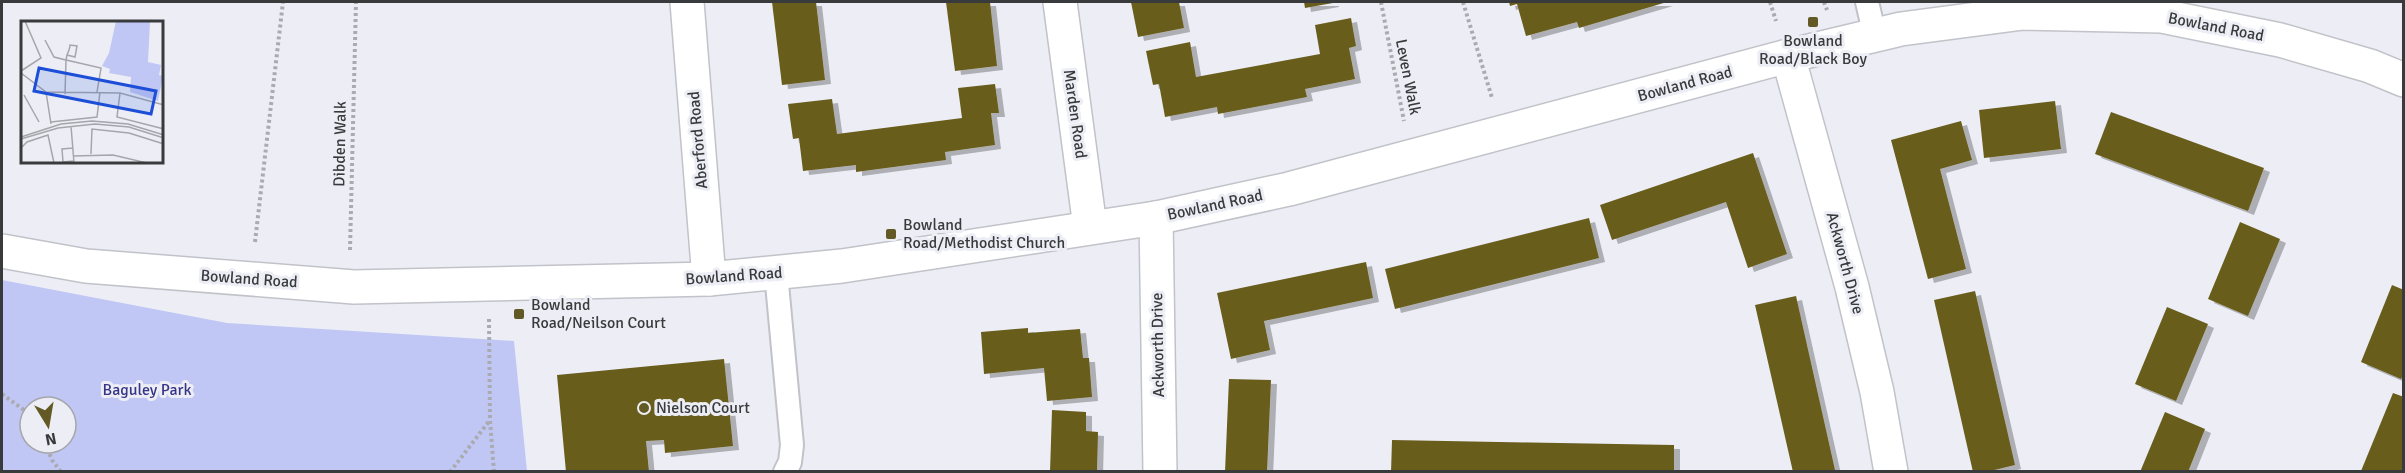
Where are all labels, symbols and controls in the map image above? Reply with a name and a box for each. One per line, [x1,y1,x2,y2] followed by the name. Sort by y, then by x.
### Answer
[2166,8,2266,46] street label: Bowland Road
[1806,15,1820,29] marker: Bowland Road/Black Boy
[21,21,164,164] inset map
[1759,31,1867,69] place label: Bowland Road/Black Boy
[1391,37,1425,117] street label: Leven Walk
[1635,62,1735,106] street label: Bowland Road
[1059,68,1091,160] street label: Marden Road
[684,90,712,190] street label: Aberford Road
[329,101,351,187] street label: Dibden Walk
[1165,185,1265,225] street label: Bowland Road
[1822,210,1868,316] street label: Ackworth Drive
[903,215,1065,253] place label: Bowland Road/Methodist Church
[884,227,898,241] marker: Bowland Road/Methodist Church
[685,263,783,289] street label: Bowland Road
[200,266,298,292] street label: Bowland Road
[1147,292,1169,398] street label: Ackworth Drive
[531,295,666,333] place label: Bowland Road/Neilson Court
[512,307,526,321] marker: Bowland Road/Neilson Court
[102,380,192,400] park label: Baguley Park
[18,395,78,455] north arrow
[656,398,750,418] place label: Nielson Court
[637,401,651,415] marker: Nielson Court
[43,428,58,450] text: N

